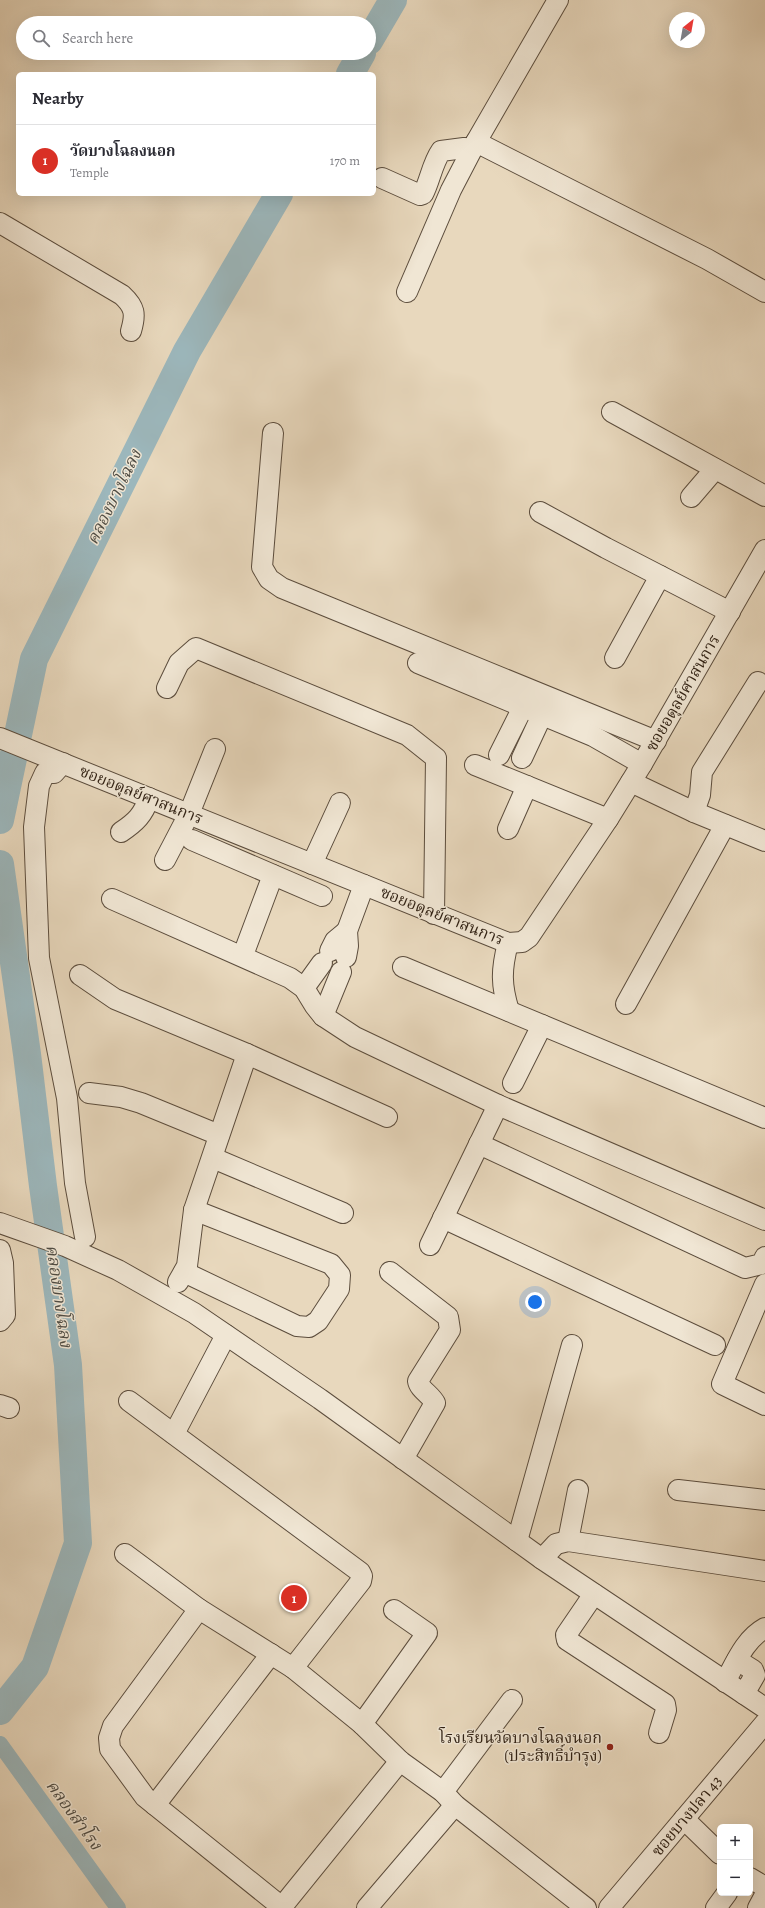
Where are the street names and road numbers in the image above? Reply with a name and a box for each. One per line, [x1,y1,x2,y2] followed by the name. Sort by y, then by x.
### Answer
[641,631,725,755] street label: ซอยอดุลย์ศาสนการ
[76,760,206,830] street label: ซอยอดุลย์ศาสนการ
[377,881,507,951] street label: ซอยอดุลย์ศาสนการ
[647,1771,727,1861] street label: ซอยบางปลา 43

